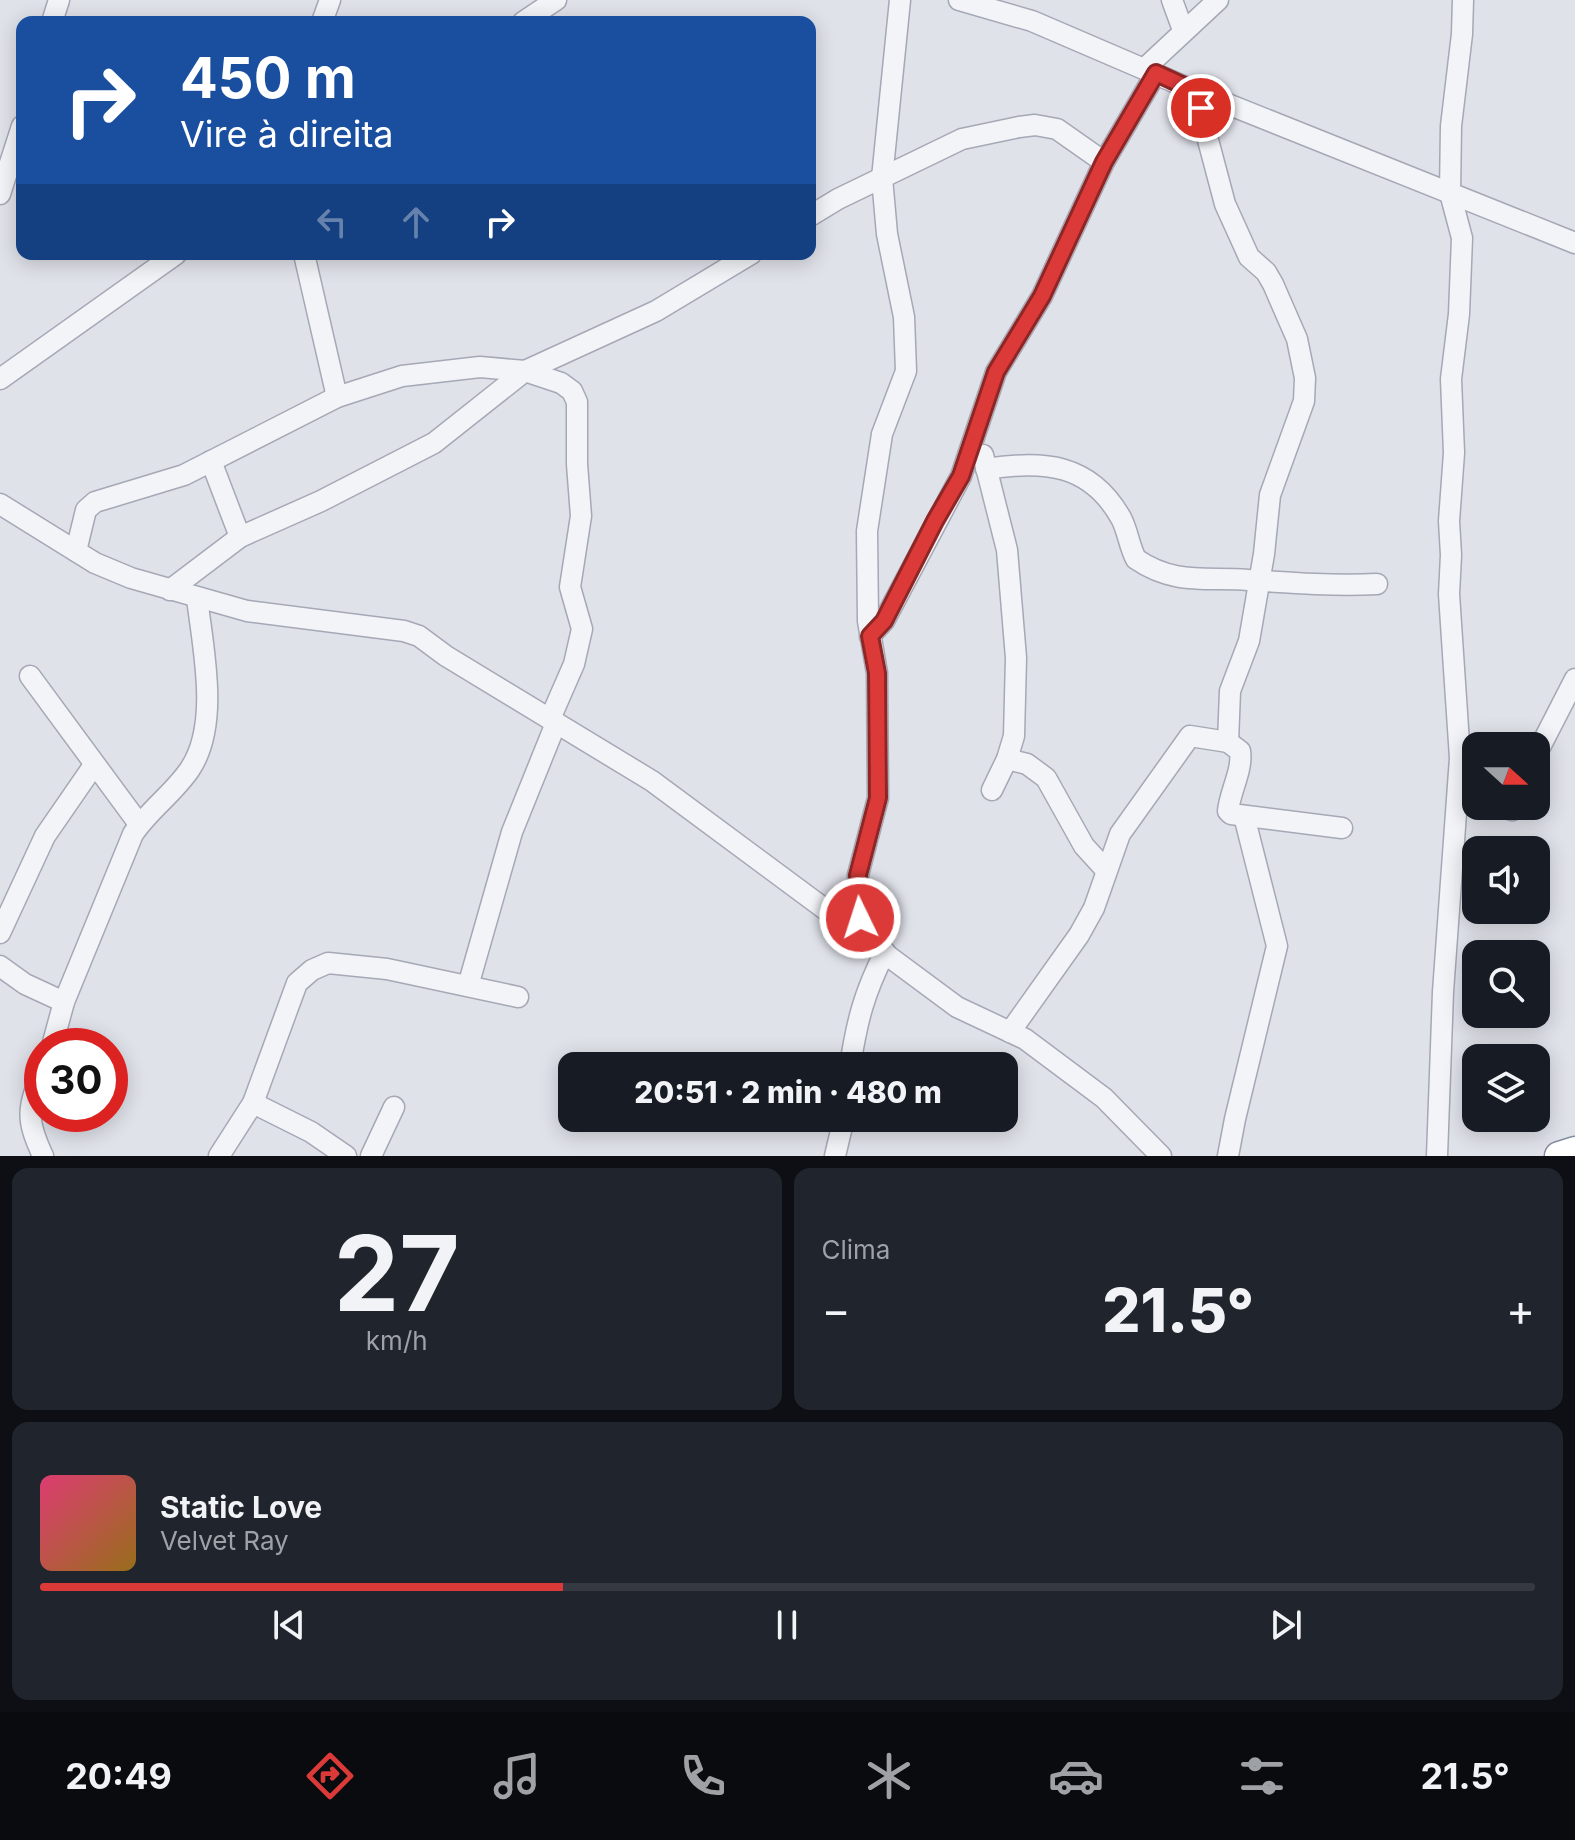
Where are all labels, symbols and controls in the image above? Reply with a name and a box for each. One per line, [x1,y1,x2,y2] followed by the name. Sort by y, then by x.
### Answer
[180,44,356,112] text: 450 m
[48,48,152,152] icon: right
[1167,74,1235,142] pin
[1179,86,1223,130] icon: arrive
[180,112,394,156] text: Vire à direita
[310,200,354,244] icon: left
[394,200,438,244] icon: ahead
[478,200,522,244] icon: right
[1462,732,1550,820] north arrow
[1462,732,1550,1132] map controls
[1462,836,1550,924] button: sound
[818,876,902,960] position arrow
[1462,940,1550,1028] button: search
[24,1028,128,1132] speed limit sign: 30
[1462,1044,1550,1132] button: layers
[634,1074,942,1110] text: 20:51 · 2 min · 480 m
[334,1210,460,1336] text: 27
[822,1234,890,1265] text: Clima
[1102,1274,1254,1346] text: 21.5°
[822,1283,851,1337] text: −
[1506,1283,1535,1337] text: +
[366,1325,428,1356] text: km/h
[160,1489,322,1525] text: Static Love
[160,1525,289,1556] text: Velvet Ray
[267,1603,311,1647] icon: previous
[765,1603,809,1647] icon: pause
[1264,1603,1308,1647] icon: next
[302,1748,358,1804] icon: directions
[489,1748,545,1804] icon: music
[675,1748,731,1804] icon: phone
[861,1748,917,1804] icon: climate
[1048,1748,1104,1804] icon: car
[1234,1748,1290,1804] icon: filters
[65,1754,172,1798] text: 20:49
[1420,1754,1510,1798] text: 21.5°

